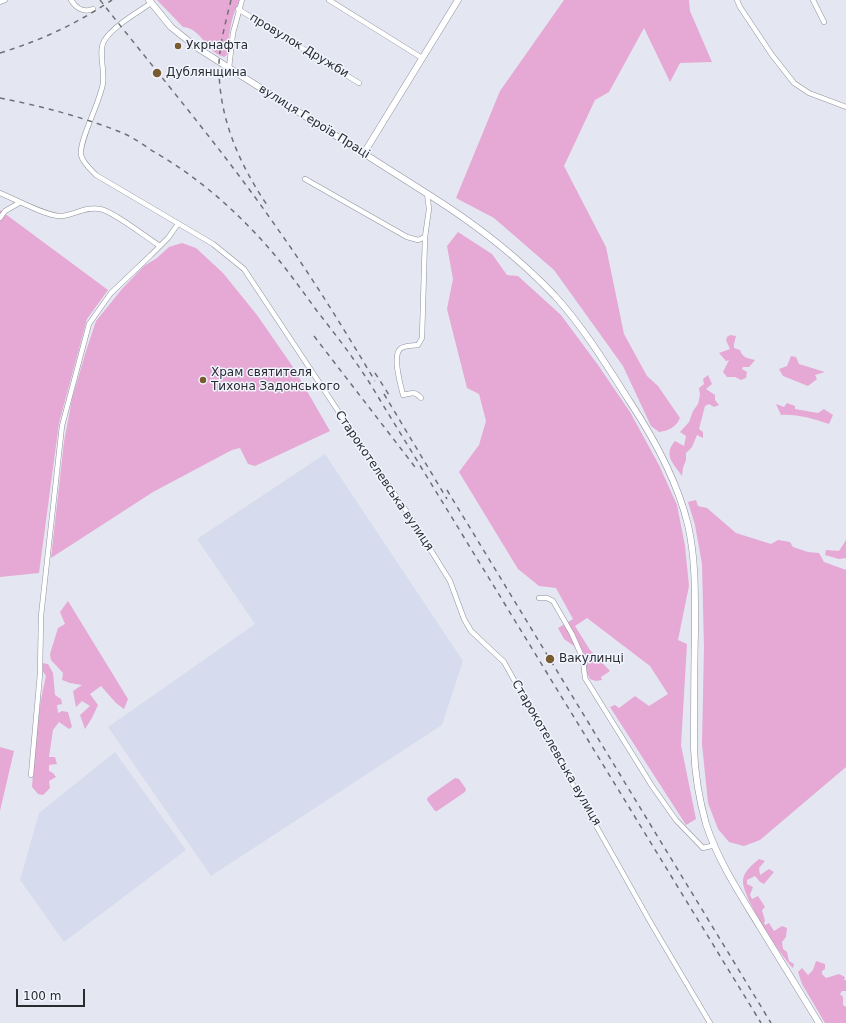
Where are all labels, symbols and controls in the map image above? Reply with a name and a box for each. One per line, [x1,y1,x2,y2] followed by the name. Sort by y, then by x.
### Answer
[247,11,351,81] street label: провулок Дружби
[186,39,248,53] place label: Укрнафта
[173,41,183,51] marker: Укрнафта
[166,66,247,80] place label: Дублянщина
[151,67,163,79] marker: Дублянщина
[256,82,372,162] street label: вулиця Героїв Праці
[211,366,340,394] place label: Храм святителя Тихона Задонського
[198,375,208,385] marker: Храм святителя Тихона Задонського
[332,408,436,554] street label: Старокотелевська вулиця
[559,652,624,666] place label: Вакулинці
[544,653,556,665] marker: Вакулинці
[508,678,604,828] street label: Старокотелевська вулиця
[18,981,87,1007] scale bar
[23,989,61,1003] text: 100 m

